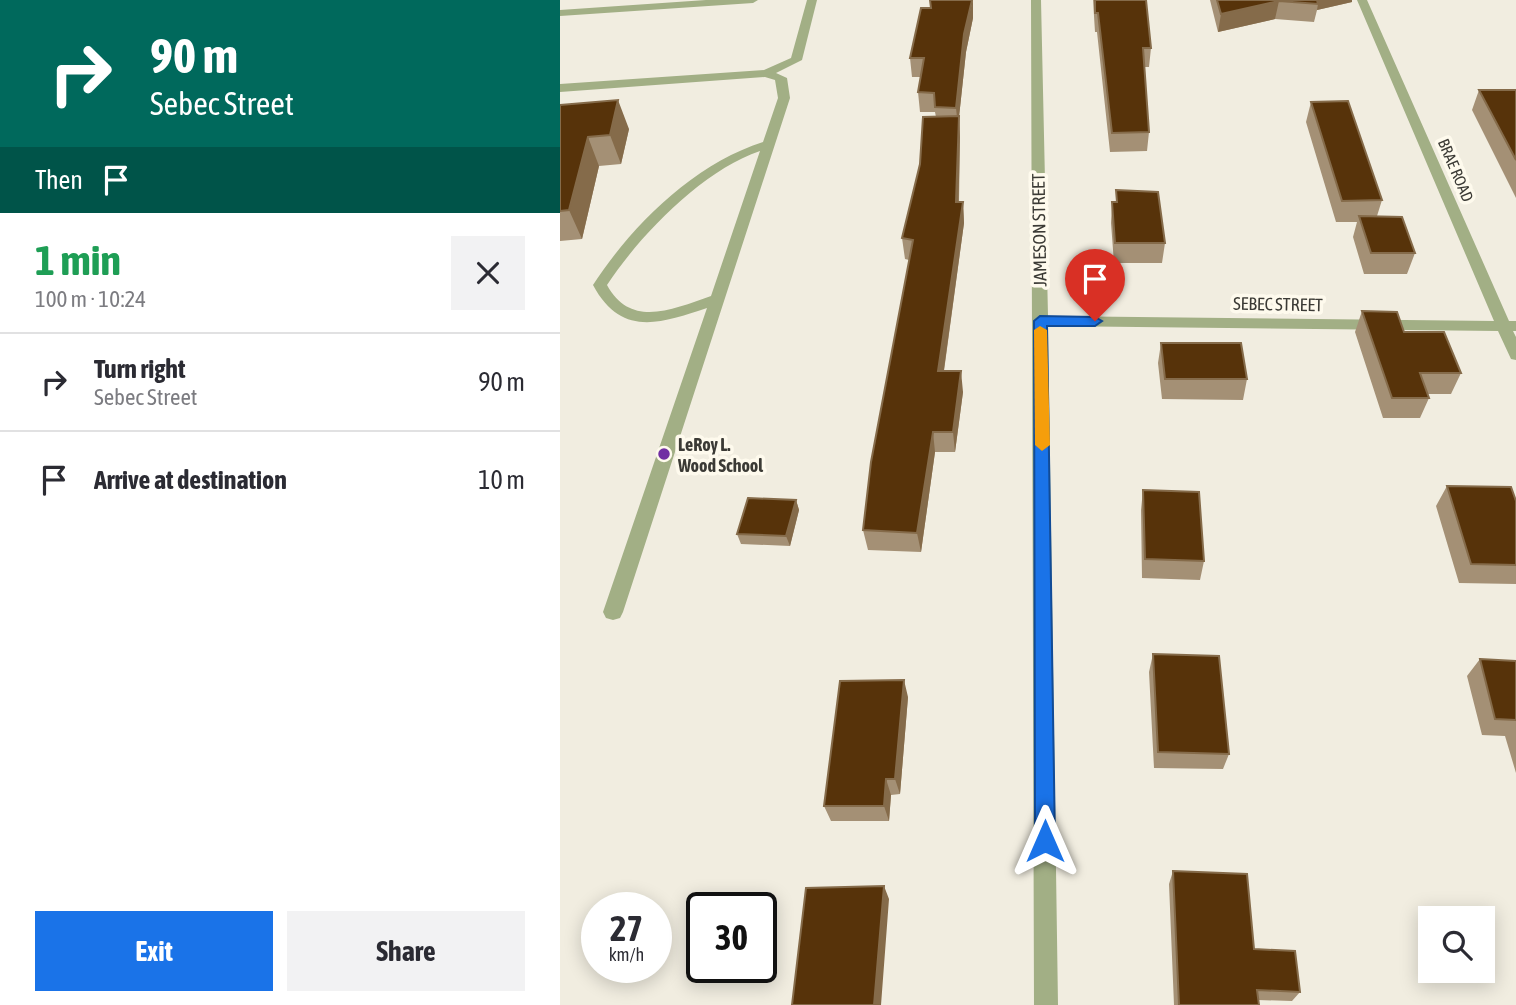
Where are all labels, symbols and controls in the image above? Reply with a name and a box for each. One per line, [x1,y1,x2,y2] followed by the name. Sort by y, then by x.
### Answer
[150,27,238,83] text: 90 m
[35,28,126,119] icon: right
[150,85,294,122] text: Sebec Street
[1435,136,1477,204] street label: BRAE ROAD
[97,161,135,199] icon: arrive
[35,165,83,195] text: Then
[1028,173,1050,287] street label: JAMESON STREET
[35,236,121,284] text: 1 min
[451,236,525,310] button: close
[1065,249,1125,321] pin
[1076,260,1114,298] icon: arrive
[35,286,146,312] text: 100 m · 10:24
[1233,293,1323,315] street label: SEBEC STREET
[94,354,185,384] text: Turn right
[35,363,73,401] icon: right
[478,367,525,397] text: 90 m
[94,384,197,410] text: Sebec Street
[677,434,763,476] place label: LeRoy L. Wood School
[656,446,672,462] marker: LeRoy L. Wood School
[35,461,73,499] icon: arrive
[94,465,287,495] text: Arrive at destination
[478,465,525,495] text: 10 m
[1008,804,1082,878] position arrow
[686,892,777,983] speed limit sign: 30
[1418,906,1495,983] map controls
[1418,906,1495,983] button: search
[610,908,643,948] text: 27
[35,911,273,991] button: Exit
[287,911,525,991] button: Share
[609,944,644,965] text: km/h

